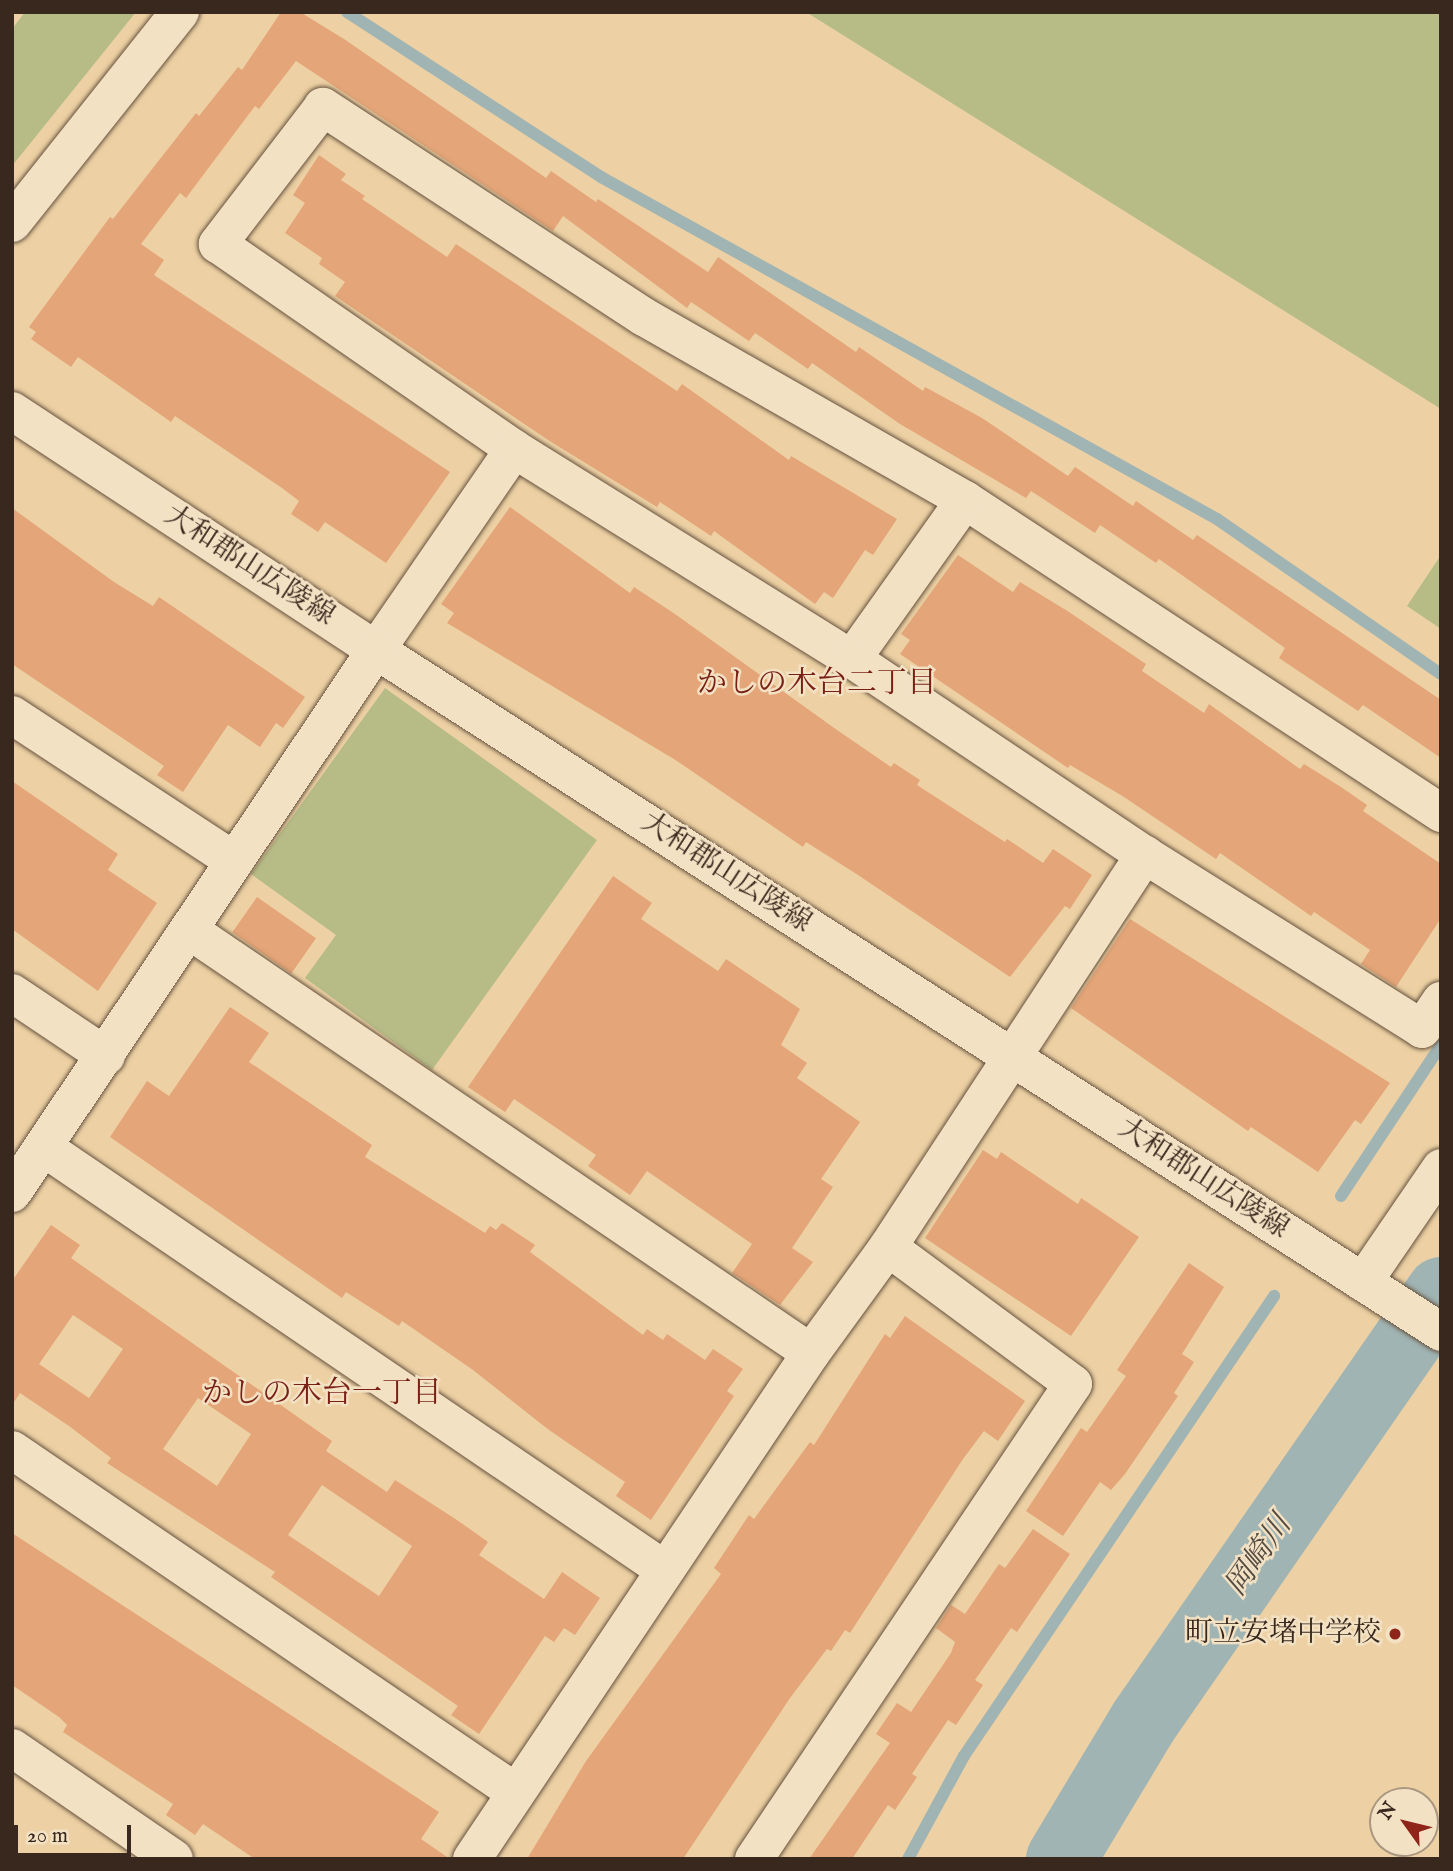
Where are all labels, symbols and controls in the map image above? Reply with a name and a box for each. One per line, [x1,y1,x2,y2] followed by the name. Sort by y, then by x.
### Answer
[158,499,340,633] street label: 大和郡山広陵線
[697,666,937,702] district label: かしの木台二丁目
[635,806,817,940] street label: 大和郡山広陵線
[1112,1112,1294,1246] street label: 大和郡山広陵線
[202,1376,442,1412] district label: かしの木台一丁目
[1218,1509,1300,1603] water label: 岡崎川
[1185,1617,1381,1651] place label: 町立安堵中学校
[1387,1626,1403,1642] marker: 町立安堵中学校
[1369,1787,1439,1857] north arrow
[1374,1798,1403,1825] text: N
[18,1812,135,1856] scale bar
[27,1823,68,1850] text: 20 m

